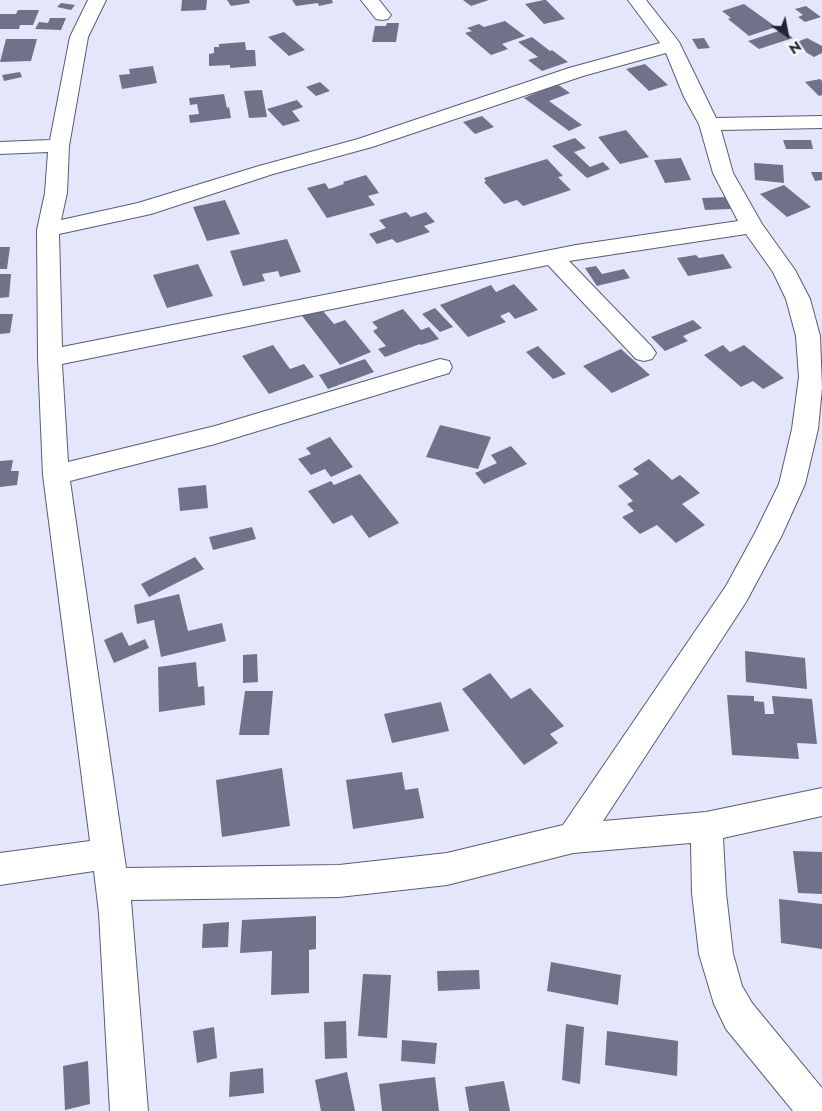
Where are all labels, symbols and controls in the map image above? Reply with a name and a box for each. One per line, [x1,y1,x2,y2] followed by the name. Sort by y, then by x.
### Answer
[762,10,812,60] north arrow
[785,36,805,59] text: N

